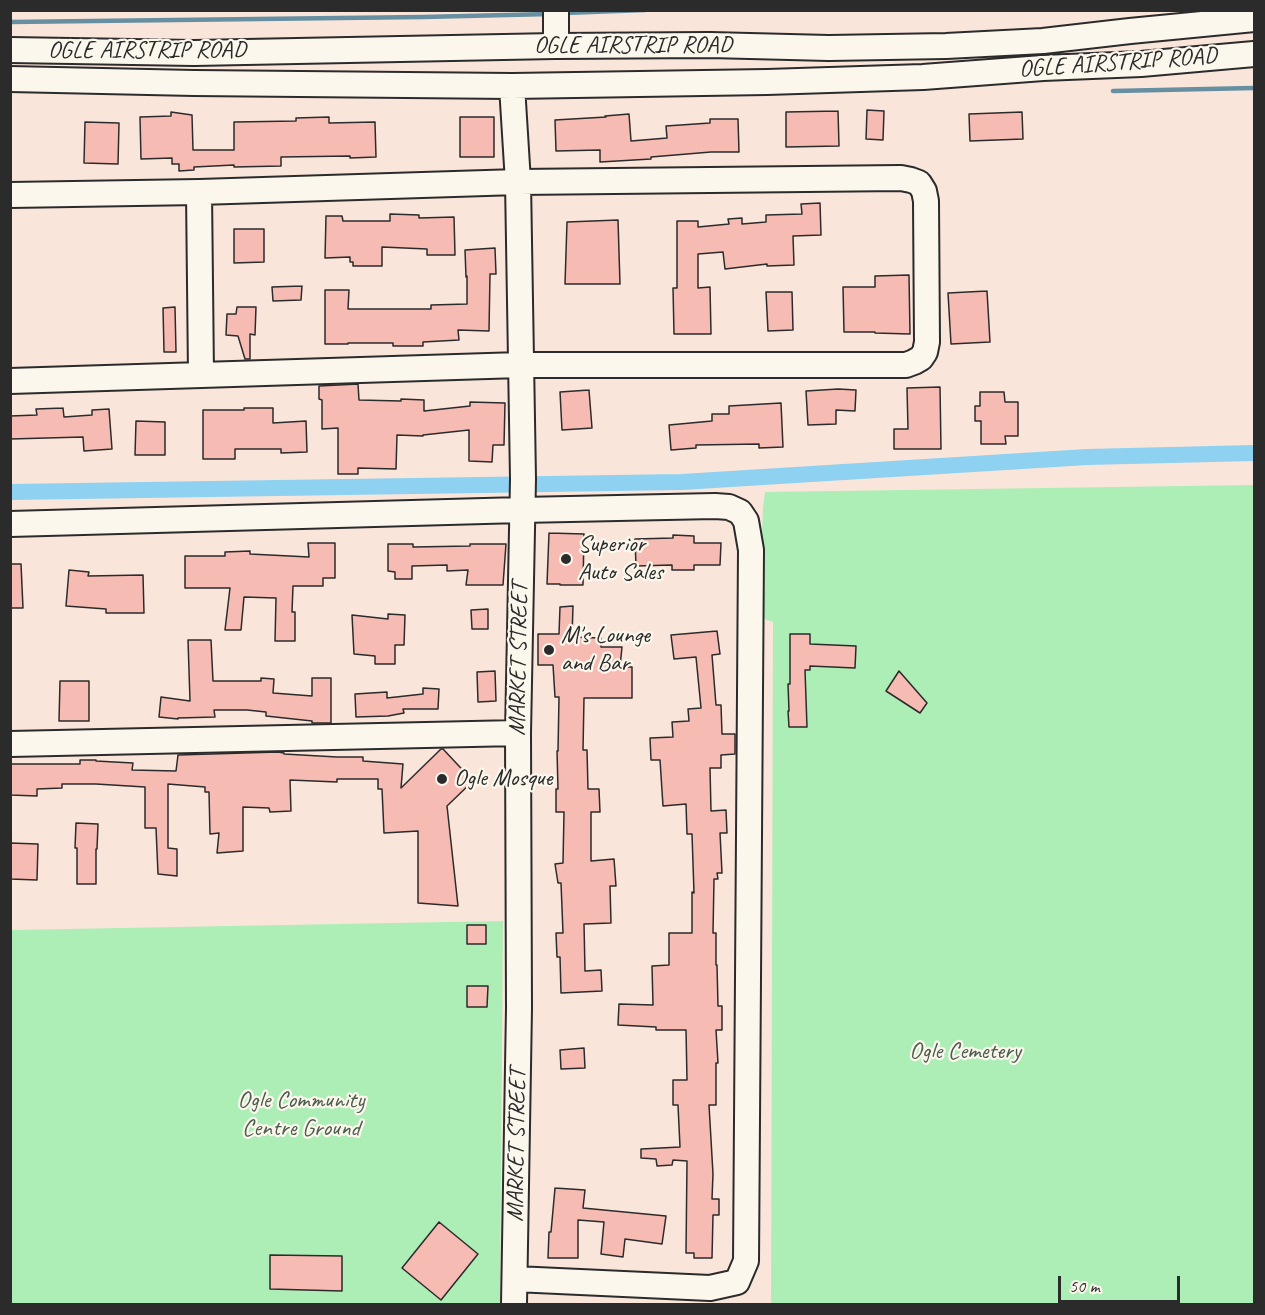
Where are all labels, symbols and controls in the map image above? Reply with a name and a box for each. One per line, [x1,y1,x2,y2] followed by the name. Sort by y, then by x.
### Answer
[534,32,732,60] street label: OGLE AIRSTRIP ROAD
[48,37,246,65] street label: OGLE AIRSTRIP ROAD
[1018,42,1218,84] street label: OGLE AIRSTRIP ROAD
[578,531,663,587] place label: Superior Auto Sales
[559,552,573,566] marker: Superior Auto Sales
[503,582,535,736] street label: MARKET STREET
[561,622,650,678] place label: M's Lounge and Bar
[542,643,556,657] marker: M's Lounge and Bar
[454,765,552,793] place label: Ogle Mosque
[435,772,449,786] marker: Ogle Mosque
[909,1038,1021,1066] park label: Ogle Cemetery
[501,1068,533,1222] street label: MARKET STREET
[238,1087,364,1143] park label: Ogle Community Centre Ground
[1061,1264,1182,1302] scale bar
[1069,1275,1100,1297] text: 50 m

